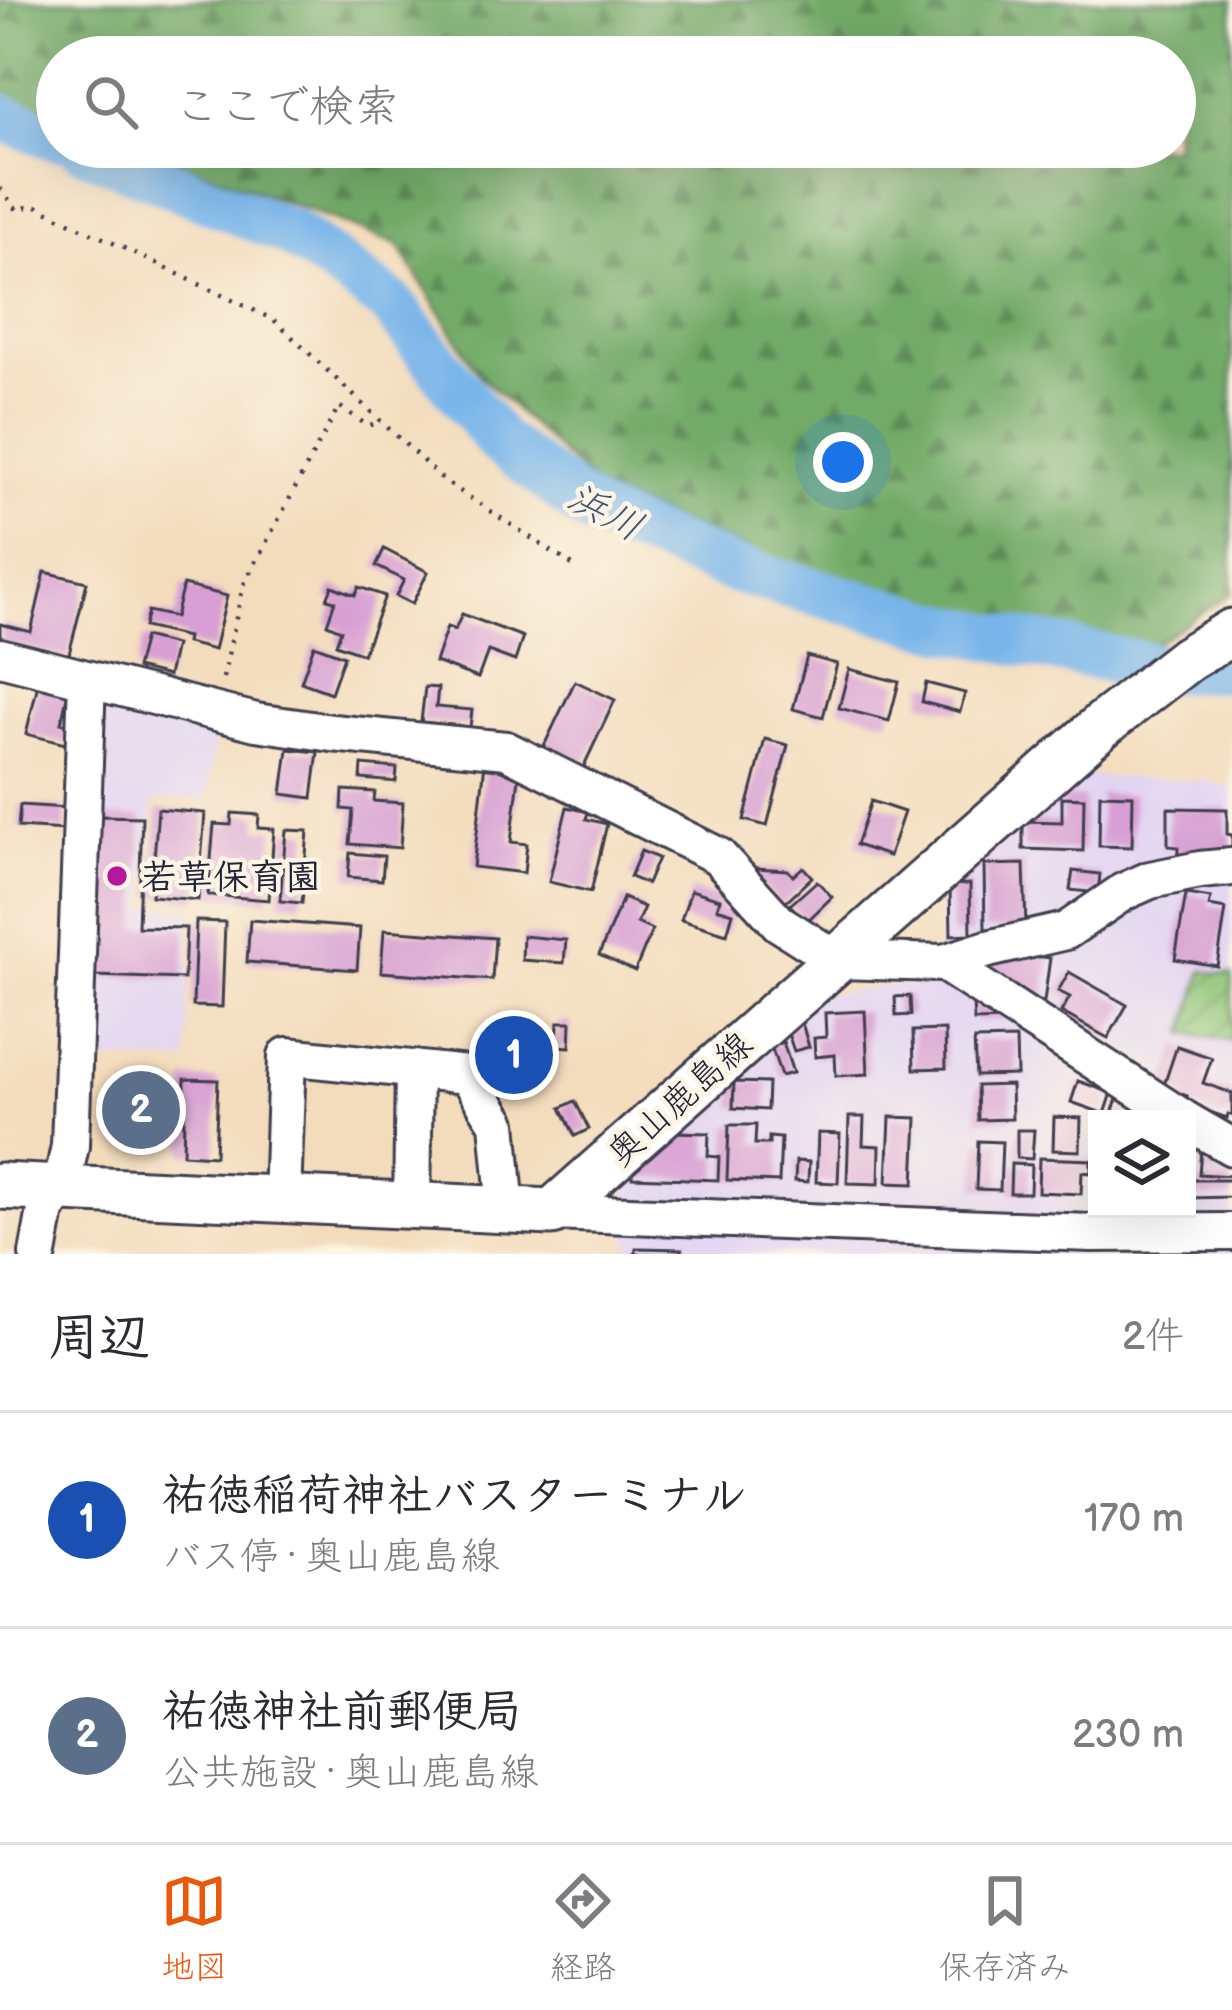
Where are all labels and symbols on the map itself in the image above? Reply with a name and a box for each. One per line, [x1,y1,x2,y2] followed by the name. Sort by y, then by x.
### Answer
[813,432,873,492] your location
[559,474,650,552] water label: 浜川
[141,857,321,900] place label: 若草保育園
[104,863,130,889] marker: 若草保育園
[475,1010,553,1100] pin: 1
[599,1024,762,1176] street label: 奥山鹿島線
[102,1065,180,1155] pin: 2

